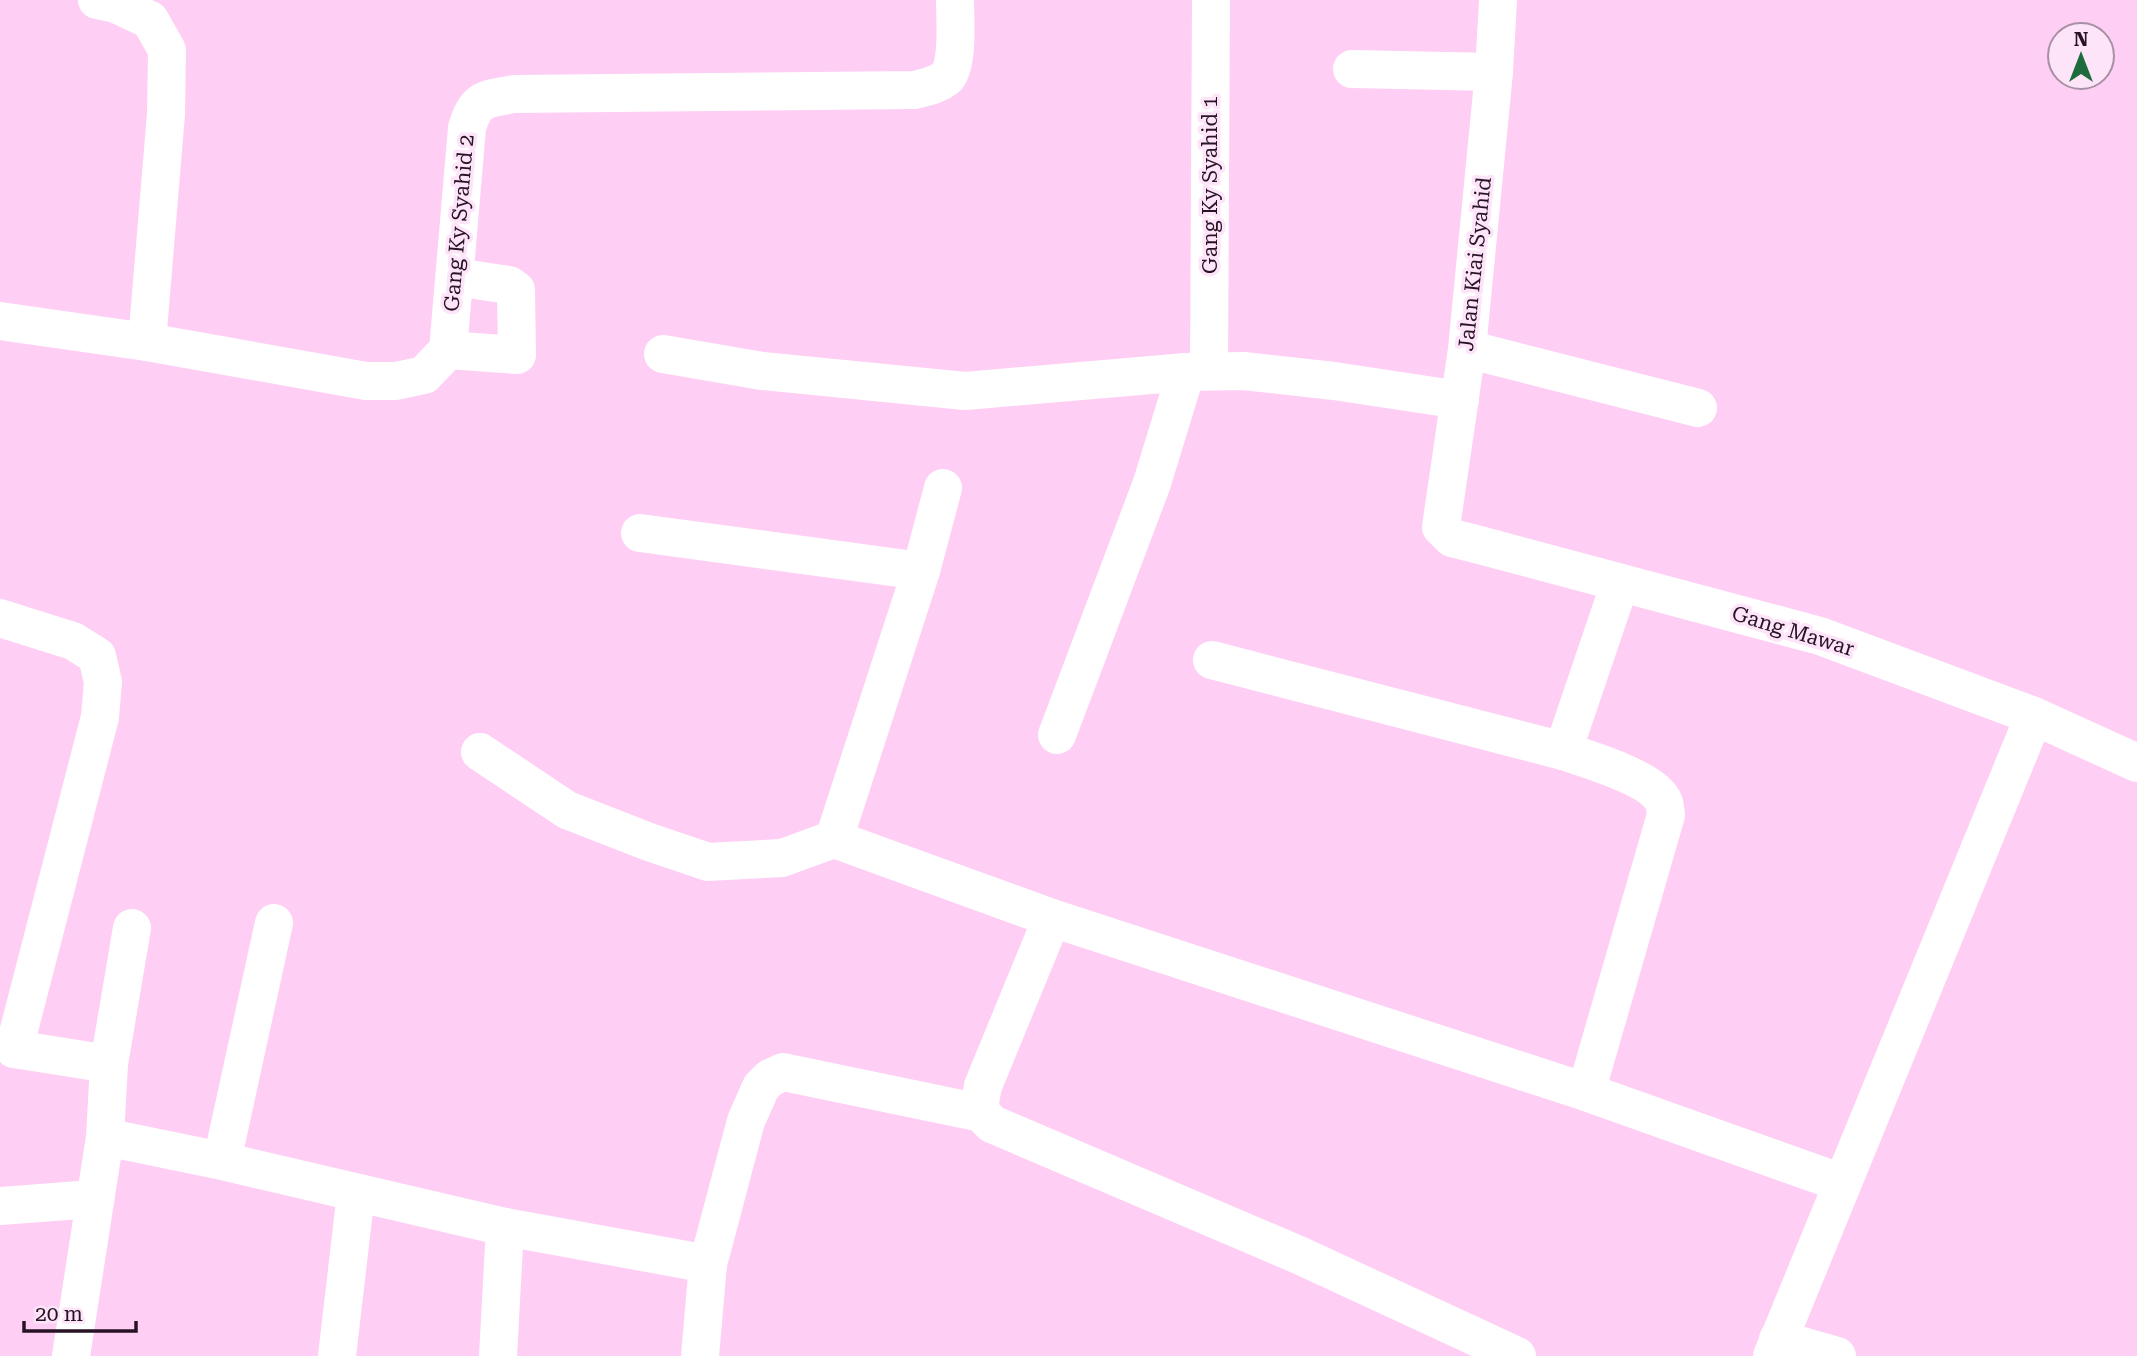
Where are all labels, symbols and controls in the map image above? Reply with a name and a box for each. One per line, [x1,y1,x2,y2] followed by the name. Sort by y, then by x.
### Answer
[2046,21,2116,91] north arrow
[2074,28,2089,51] text: N
[1198,96,1222,274] street label: Gang Ky Syahid 1
[439,133,479,313] street label: Gang Ky Syahid 2
[1454,175,1496,352] street label: Jalan Kiai Syahid
[1729,601,1857,661] street label: Gang Mawar
[24,1290,136,1334] scale bar
[35,1302,83,1326] text: 20 m

